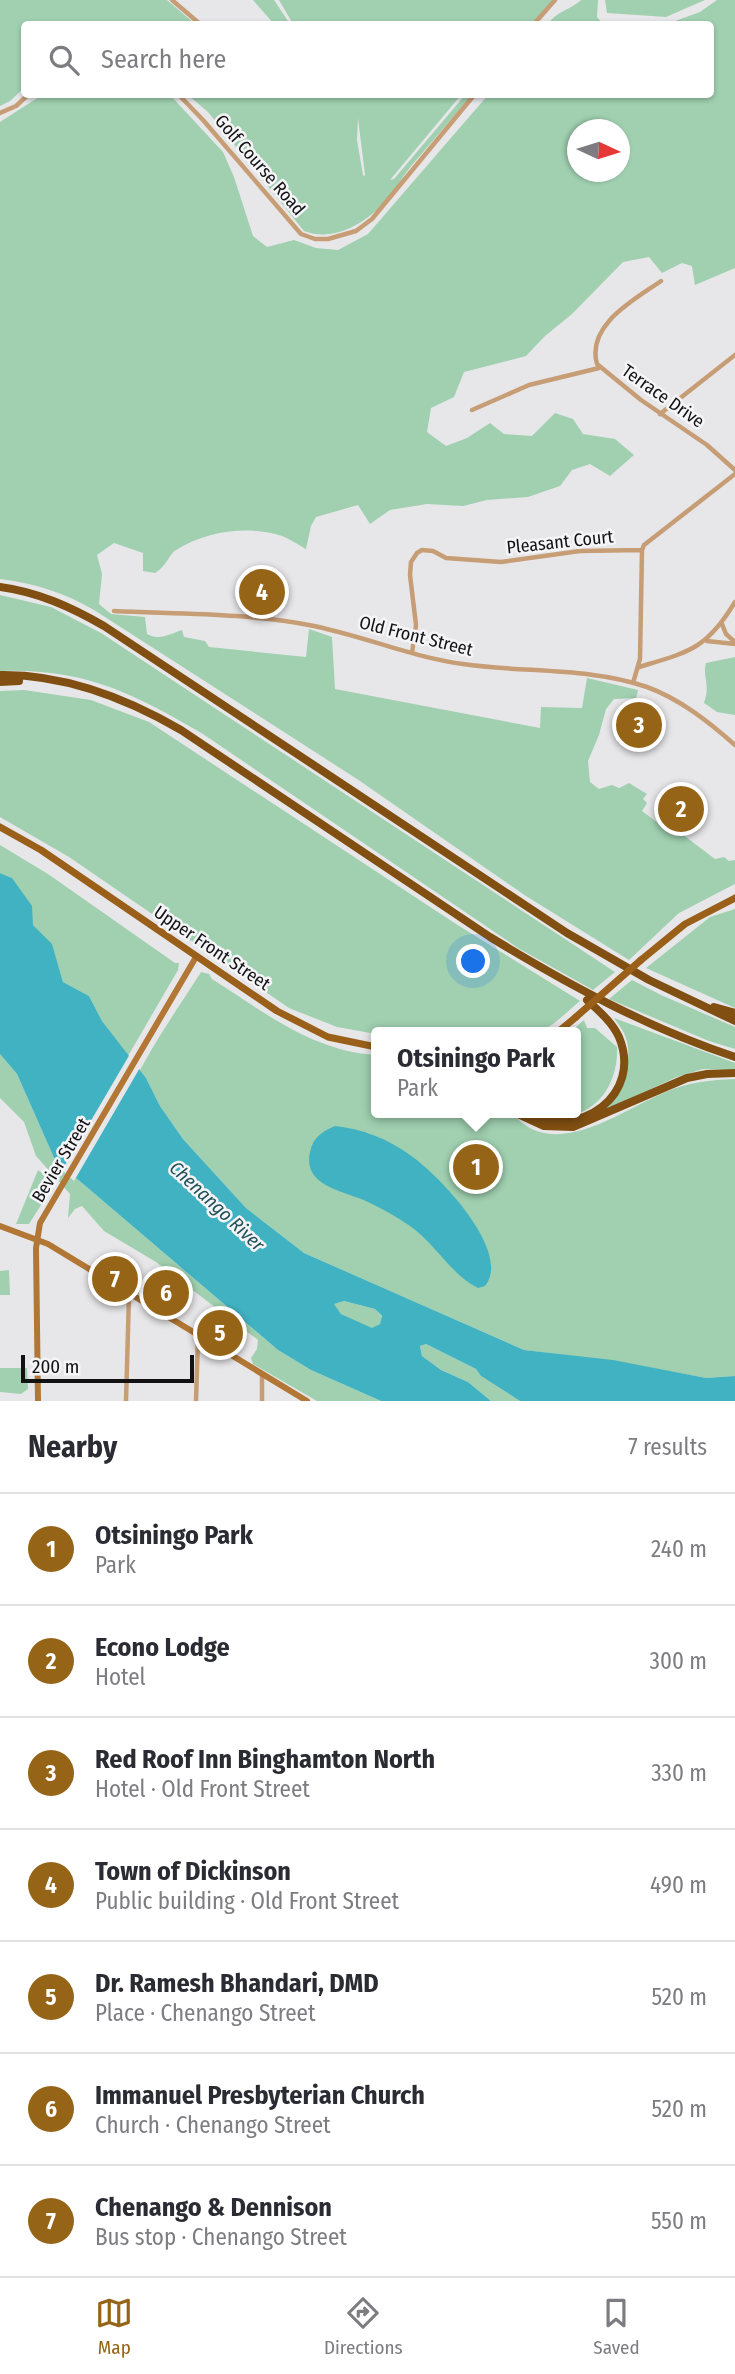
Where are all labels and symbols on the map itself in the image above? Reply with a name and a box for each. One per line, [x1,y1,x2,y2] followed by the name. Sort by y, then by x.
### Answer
[210,110,310,220] street label: Golf Course Road
[567,119,630,182] north arrow
[618,360,709,433] street label: Terrace Drive
[506,525,615,559] street label: Pleasant Court
[239,566,285,618] pin: 4
[357,611,475,661] street label: Old Front Street
[616,699,662,751] pin: 3
[658,783,704,835] pin: 2
[150,901,274,995] street label: Upper Front Street
[456,944,490,978] your location
[27,1114,95,1206] street label: Bevier Street
[453,1141,499,1193] pin: 1
[165,1156,270,1257] water label: Chenango River
[92,1253,138,1305] pin: 7
[143,1267,189,1319] pin: 6
[197,1307,243,1359] pin: 5
[21,1352,194,1384] scale bar

